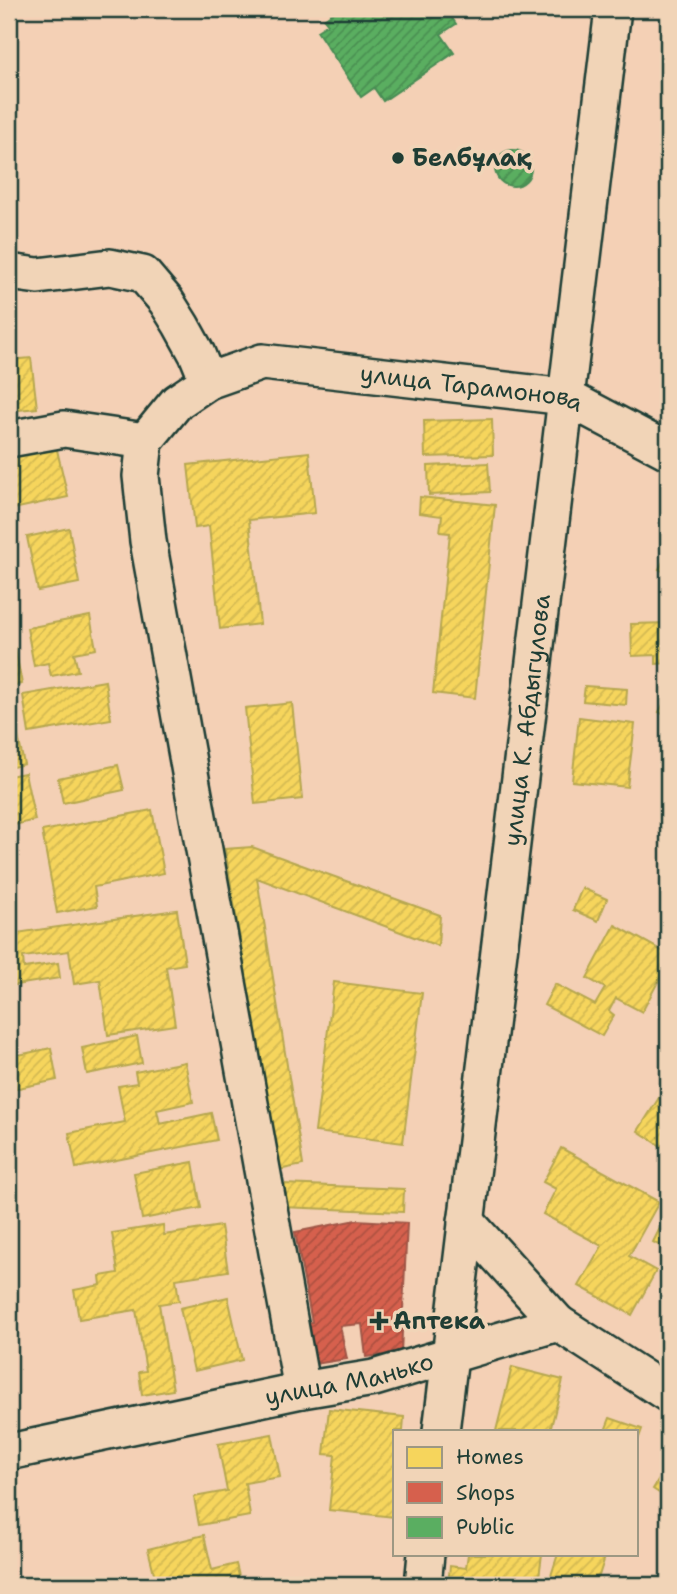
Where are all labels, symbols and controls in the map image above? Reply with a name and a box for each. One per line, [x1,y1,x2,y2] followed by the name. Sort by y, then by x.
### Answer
[412,142,532,174] place label: Белбұлақ
[390,150,406,166] marker: Белбұлақ
[358,357,589,420] street label: улица Тарамонова
[496,592,558,848] street label: улица К. Абдыгулова
[393,1305,486,1337] place label: Аптека
[371,1313,387,1329] marker: Аптека
[262,1345,438,1413] street label: улица Манько
[393,1430,638,1556] legend
[456,1443,524,1471] text: Homes
[456,1479,515,1507] text: Shops
[456,1513,515,1541] text: Public

